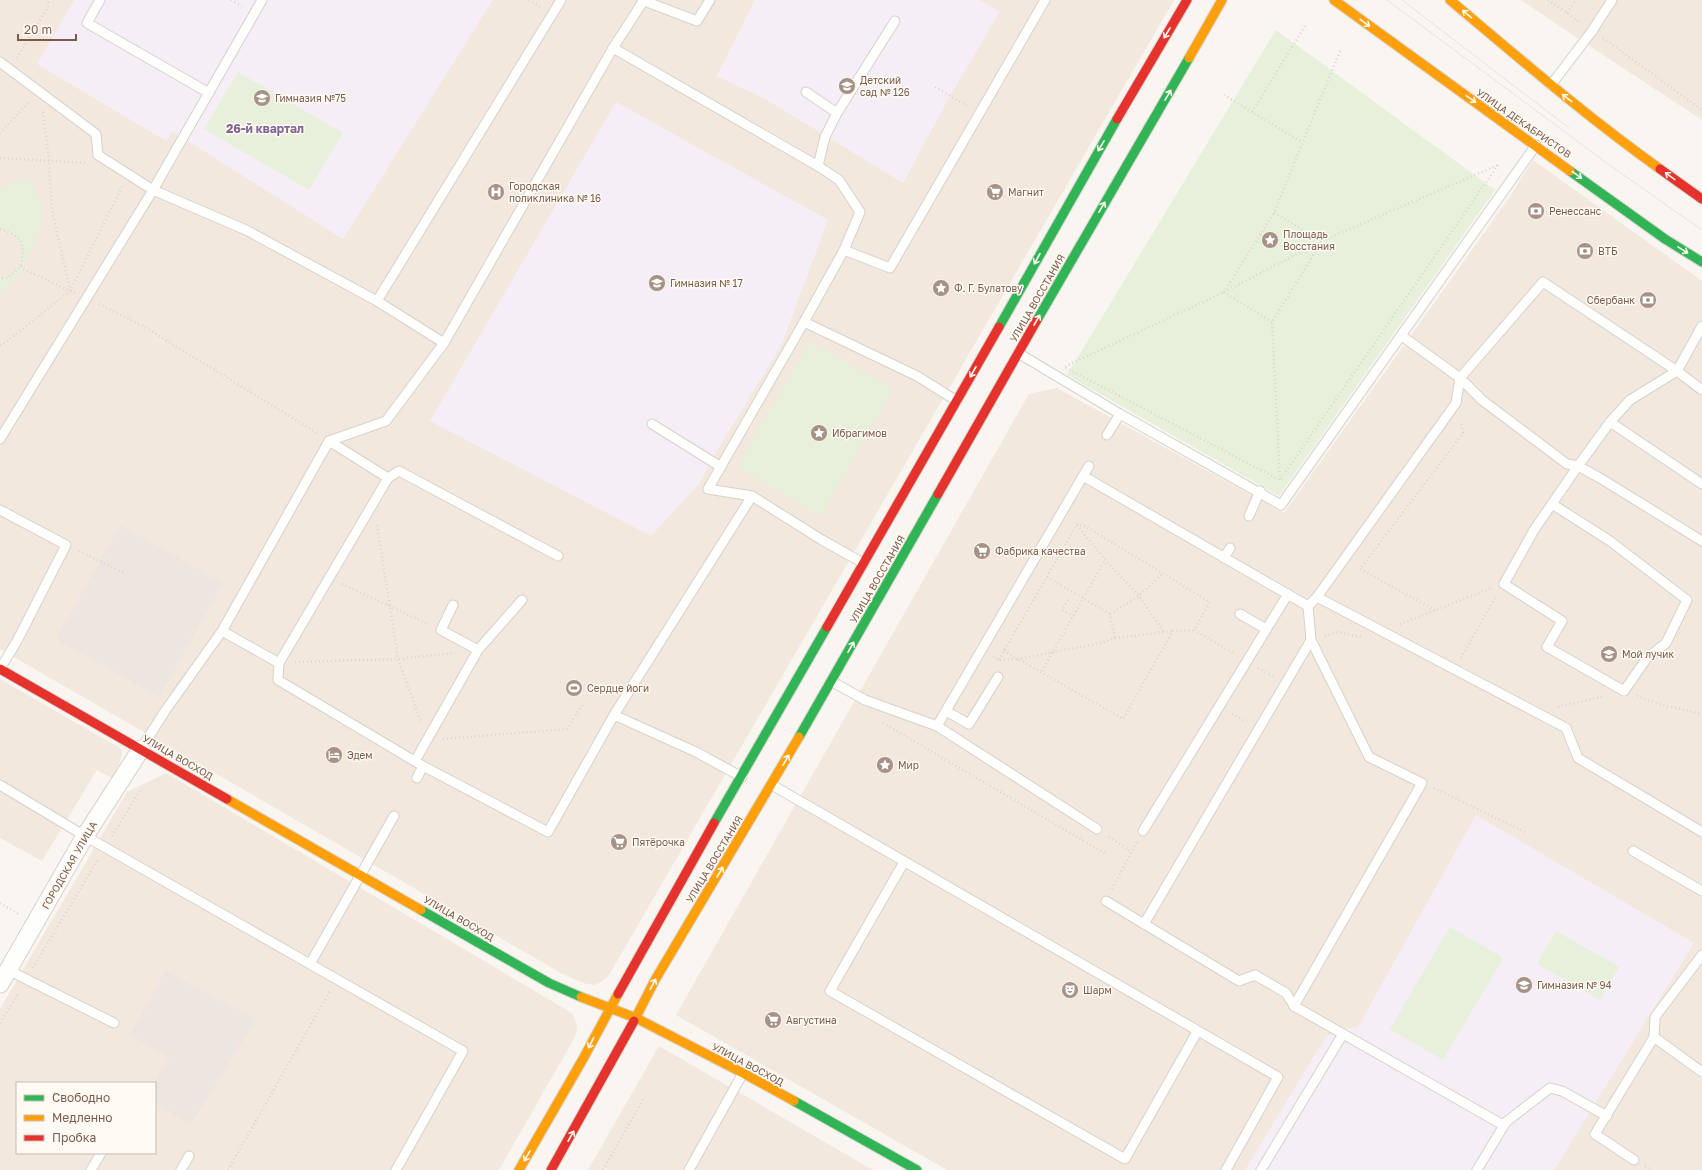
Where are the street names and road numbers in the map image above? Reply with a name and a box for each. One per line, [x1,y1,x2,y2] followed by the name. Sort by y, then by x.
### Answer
[1474,86,1574,160] street label: УЛИЦА ДЕКАБРИСТОВ
[1007,252,1067,344] street label: УЛИЦА ВОССТАНИЯ
[847,533,907,625] street label: УЛИЦА ВОССТАНИЯ
[141,732,215,782] street label: УЛИЦА ВОСХОД
[683,813,745,905] street label: УЛИЦА ВОССТАНИЯ
[39,819,99,911] street label: ГОРОДСКАЯ УЛИЦА
[422,893,496,943] street label: УЛИЦА ВОСХОД
[710,1040,786,1088] street label: УЛИЦА ВОСХОД

